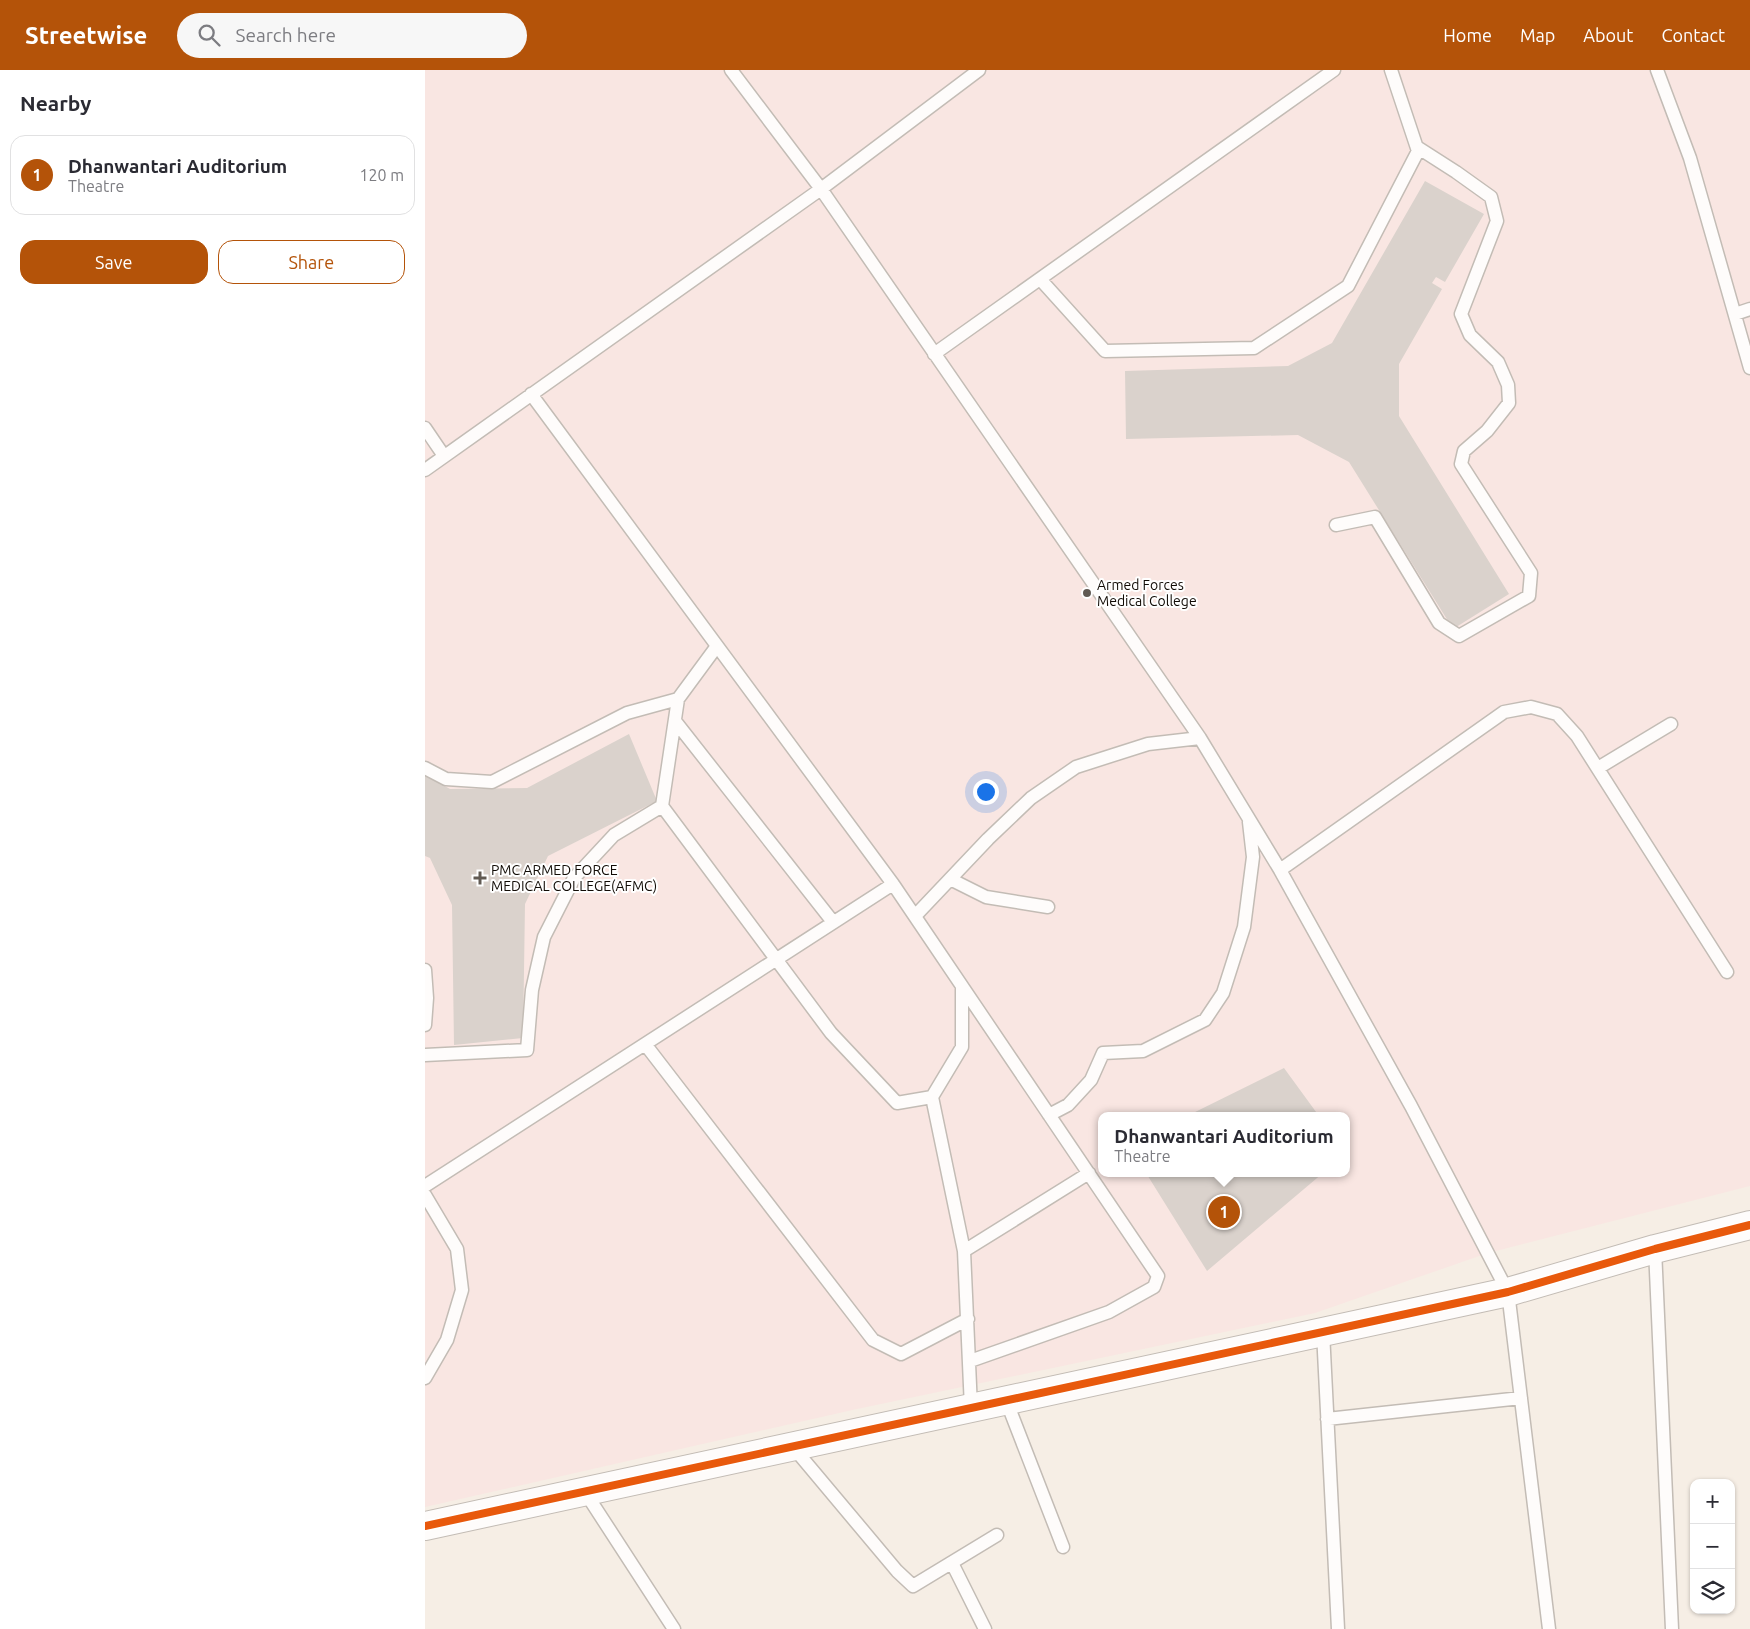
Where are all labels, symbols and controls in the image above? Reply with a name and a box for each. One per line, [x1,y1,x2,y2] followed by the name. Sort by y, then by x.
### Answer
[177,13,527,58] search box
[195,21,223,49] icon: search
[25,22,147,49] text: Streetwise
[235,24,336,46] text: Search here
[1443,25,1492,45] text: Home
[1520,25,1555,45] text: Map
[1583,25,1633,45] text: About
[1661,25,1725,45] text: Contact
[20,91,91,115] text: Nearby
[68,155,287,177] text: Dhanwantari Auditorium
[32,166,42,184] text: 1
[359,166,404,184] text: 120 m
[68,177,124,195] text: Theatre
[20,240,208,284] button: Save
[218,240,405,284] button: Share
[1097,577,1197,609] place label: Armed Forces Medical College
[1081,587,1093,599] marker: Armed Forces Medical College
[973,779,999,805] your location
[491,862,657,894] place label: PMC ARMED FORCE MEDICAL COLLEGE(AFMC)
[473,871,487,885] marker: PMC ARMED FORCE MEDICAL COLLEGE(AFMC)
[1098,1112,1350,1177] popup
[1114,1125,1334,1147] text: Dhanwantari Auditorium
[1114,1147,1171,1165] text: Theatre
[1208,1193,1240,1231] pin: 1
[1690,1479,1735,1614] map controls
[1690,1479,1735,1524] button: +
[1690,1524,1735,1569] button: −
[1690,1569,1735,1614] button: layers

